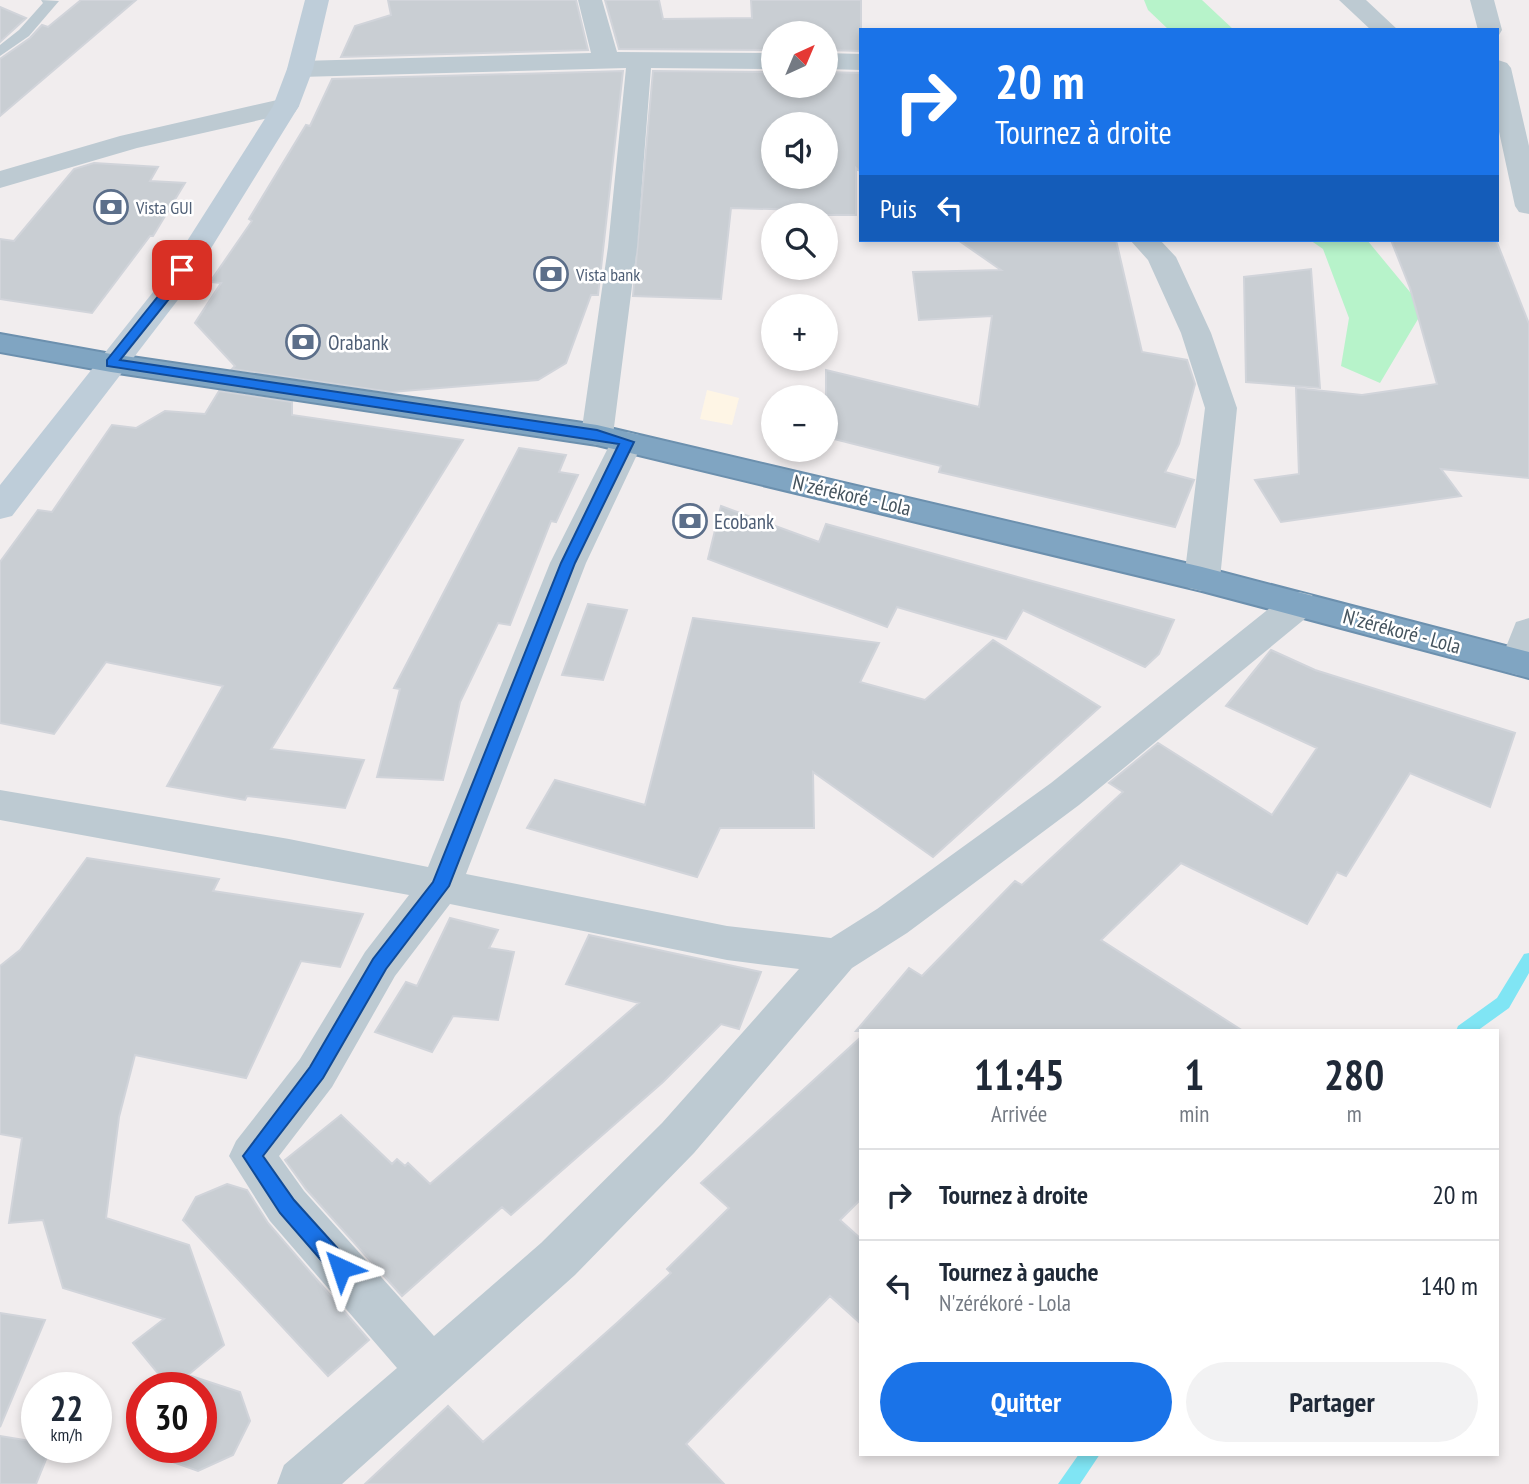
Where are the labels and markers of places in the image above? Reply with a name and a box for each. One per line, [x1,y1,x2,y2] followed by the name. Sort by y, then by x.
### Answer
[92,188,130,226] bank icon: Vista GUI
[135,196,193,219] place label: Vista GUI
[152,240,212,300] pin
[532,255,570,293] bank icon: Vista bank
[575,263,640,286] place label: Vista bank
[284,323,322,361] bank icon: Orabank
[328,329,389,356] place label: Orabank
[671,502,709,540] bank icon: Ecobank
[714,508,774,535] place label: Ecobank

